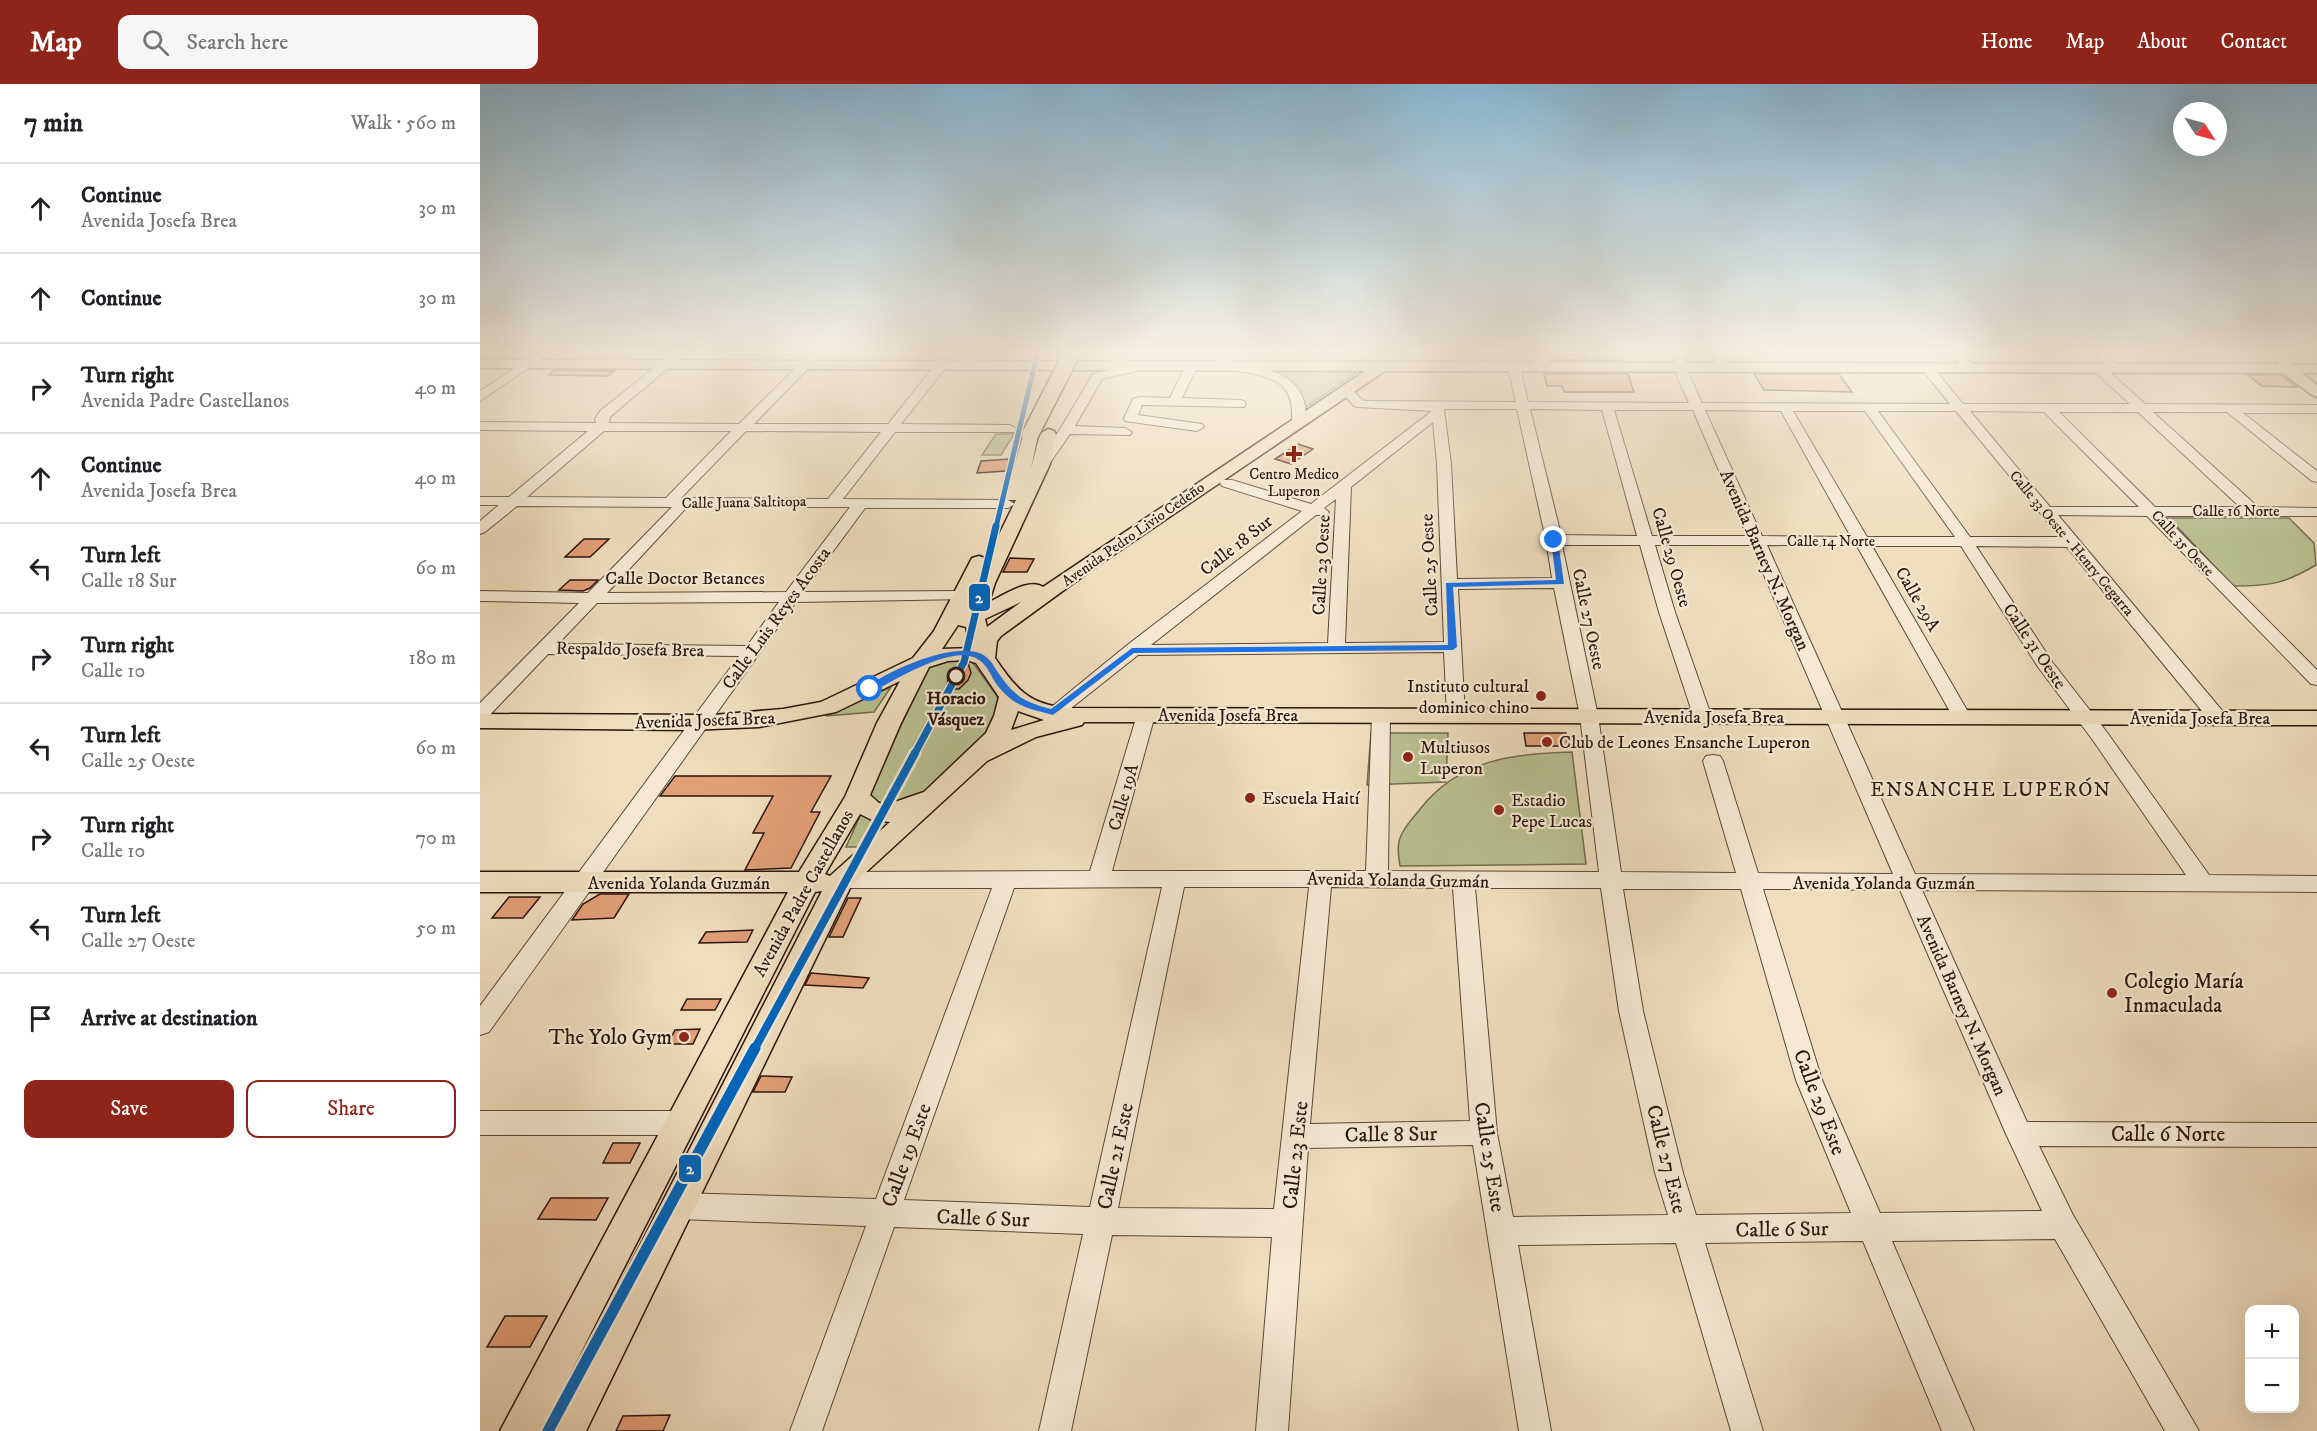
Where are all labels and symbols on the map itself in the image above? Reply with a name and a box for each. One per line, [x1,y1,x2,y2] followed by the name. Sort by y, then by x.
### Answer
[2173,102,2227,156] north arrow
[1285,445,1303,463] marker: Centro Medico Luperon
[1249,465,1339,501] place label: Centro Medico Luperon
[1714,466,1814,655] street label: Avenida Barney N. Morgan
[2005,467,2139,620] street label: Calle 33 Oeste - Henry Cegarra
[1058,478,1208,591] street label: Avenida Pedro Livio Cedeño
[681,492,807,513] street label: Calle Juana Saltitopa
[2192,502,2280,521] street label: Calle 16 Norte
[1646,505,1696,610] street label: Calle 29 Oeste
[2147,506,2218,580] street label: Calle 35 Oeste
[1196,510,1278,581] street label: Calle 18 Sur
[1416,513,1444,617] street label: Calle 25 Oeste
[1308,514,1336,616] street label: Calle 23 Oeste
[1540,526,1566,552] route end
[1787,532,1875,551] street label: Calle 14 Norte
[718,543,836,694] street label: Calle Luis Reyes Acosta
[1890,563,1945,636] street label: Calle 29A
[1567,567,1609,672] street label: Calle 27 Oeste
[605,568,765,590] street label: Calle Doctor Betances
[968,583,991,612] line badge: 2
[975,588,984,608] text: 2
[1998,600,2071,693] street label: Calle 31 Oeste
[556,638,705,662] street label: Respaldo Josefa Brea
[947,667,965,685] marker: Horacio Vásquez
[856,675,882,701] route start
[1407,676,1530,719] place label: Instituto cultural dominico chino
[926,688,986,731] place label: Horacio Vásquez
[1534,689,1548,703] marker: Instituto cultural dominico chino
[1158,705,1299,727] street label: Avenida Josefa Brea
[1644,707,1785,729] street label: Avenida Josefa Brea
[635,708,776,734] street label: Avenida Josefa Brea
[2130,708,2271,730] street label: Avenida Josefa Brea
[1559,732,1811,754] place label: Club de Leones Ensanche Luperon
[1540,735,1554,749] marker: Club de Leones Ensanche Luperon
[1420,737,1490,780] place label: Multiusos Luperon
[1401,750,1415,764] marker: Multiusos Luperon
[1104,761,1144,833] street label: Calle 19A
[1870,777,2112,803] district label: ENSANCHE LUPERÓN
[1262,788,1361,810] place label: Escuela Haití
[1511,790,1592,833] place label: Estadio Pepe Lucas
[1243,791,1257,805] marker: Escuela Haití
[1492,803,1506,817] marker: Estadio Pepe Lucas
[749,806,859,981] street label: Avenida Padre Castellanos
[1307,868,1490,894] street label: Avenida Yolanda Guzmán
[588,873,771,895] street label: Avenida Yolanda Guzmán
[1793,873,1976,895] street label: Avenida Yolanda Guzmán
[1911,911,2011,1100] street label: Avenida Barney N. Morgan
[2124,969,2244,1019] place label: Colegio María Inmaculada
[2105,986,2119,1000] marker: Colegio María Inmaculada
[549,1025,672,1051] place label: The Yolo Gym
[677,1030,691,1044] marker: The Yolo Gym
[1787,1046,1851,1159] street label: Calle 29 Este
[1277,1099,1315,1210] street label: Calle 23 Este
[876,1100,938,1211] street label: Calle 19 Este
[1092,1100,1140,1212] street label: Calle 21 Este
[1467,1100,1511,1214] street label: Calle 25 Este
[1640,1102,1692,1217] street label: Calle 27 Este
[1344,1121,1438,1149] street label: Calle 8 Sur
[2111,1122,2225,1148] street label: Calle 6 Norte
[678,1154,702,1183] line badge: 2
[686,1159,695,1179] text: 2
[936,1204,1030,1234] street label: Calle 6 Sur
[1735,1216,1829,1244] street label: Calle 6 Sur

